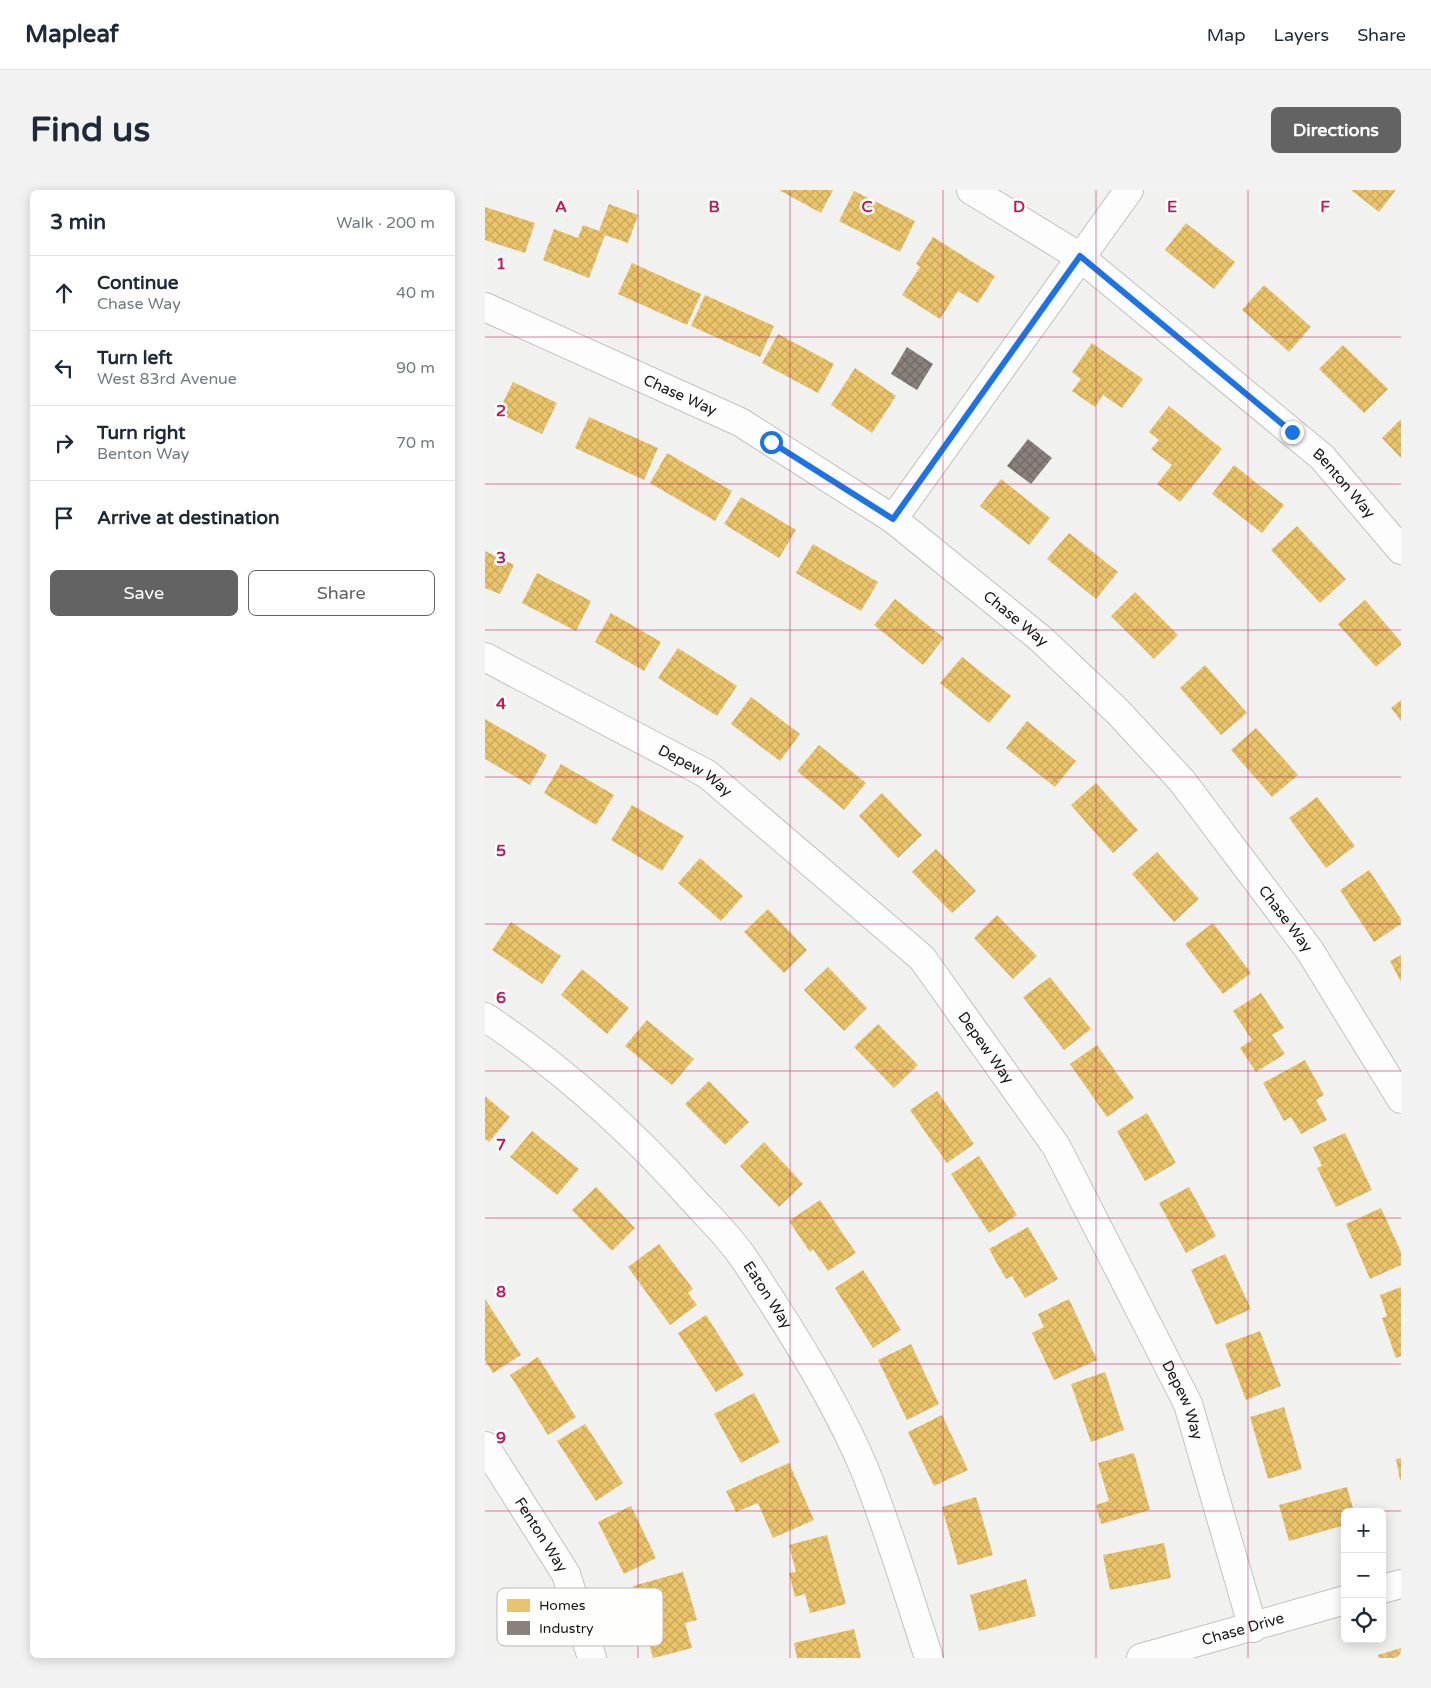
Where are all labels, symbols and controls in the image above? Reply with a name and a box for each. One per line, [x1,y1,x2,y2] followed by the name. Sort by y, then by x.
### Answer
[25,20,119,49] text: Mapleaf
[1207,24,1246,46] text: Map
[1274,24,1329,46] text: Layers
[1357,24,1406,46] text: Share
[1271,107,1401,153] button: Directions
[30,109,150,151] text: Find us
[555,197,567,217] text: A
[708,197,720,217] text: B
[861,197,873,217] text: C
[1013,197,1025,217] text: D
[1167,197,1177,217] text: E
[1320,197,1330,217] text: F
[50,210,106,235] text: 3 min
[336,213,435,233] text: Walk · 200 m
[496,254,506,274] text: 1
[97,272,179,294] text: Continue
[50,279,78,307] icon: ahead
[396,283,435,303] text: 40 m
[97,294,181,314] text: Chase Way
[97,347,173,369] text: Turn left
[50,354,78,382] icon: left
[396,358,435,378] text: 90 m
[97,369,237,389] text: West 83rd Avenue
[641,371,720,419] street label: Chase Way
[496,401,506,421] text: 2
[1281,421,1304,444] route end
[97,422,185,444] text: Turn right
[50,429,78,457] icon: right
[760,431,783,454] route start
[396,433,435,453] text: 70 m
[97,444,189,464] text: Benton Way
[1309,444,1379,522] street label: Benton Way
[50,504,78,532] icon: arrive
[97,507,280,529] text: Arrive at destination
[496,548,506,568] text: 3
[50,570,238,616] button: Save
[248,570,435,616] button: Share
[980,587,1052,650] street label: Chase Way
[496,694,506,714] text: 4
[655,741,736,800] street label: Depew Way
[496,841,506,861] text: 5
[1255,882,1316,955] street label: Chase Way
[496,988,506,1008] text: 6
[954,1008,1018,1087] street label: Depew Way
[496,1135,506,1155] text: 7
[739,1258,796,1332] street label: Eaton Way
[496,1282,506,1302] text: 8
[1158,1357,1207,1442] street label: Depew Way
[496,1428,506,1448] text: 9
[511,1494,571,1575] street label: Fenton Way
[1341,1508,1386,1643] map controls
[1341,1508,1386,1553] button: +
[1341,1553,1386,1598] button: −
[497,1588,663,1646] legend
[539,1597,586,1614] text: Homes
[1341,1598,1386,1643] button: locate
[1200,1609,1286,1649] street label: Chase Drive
[539,1620,594,1637] text: Industry

